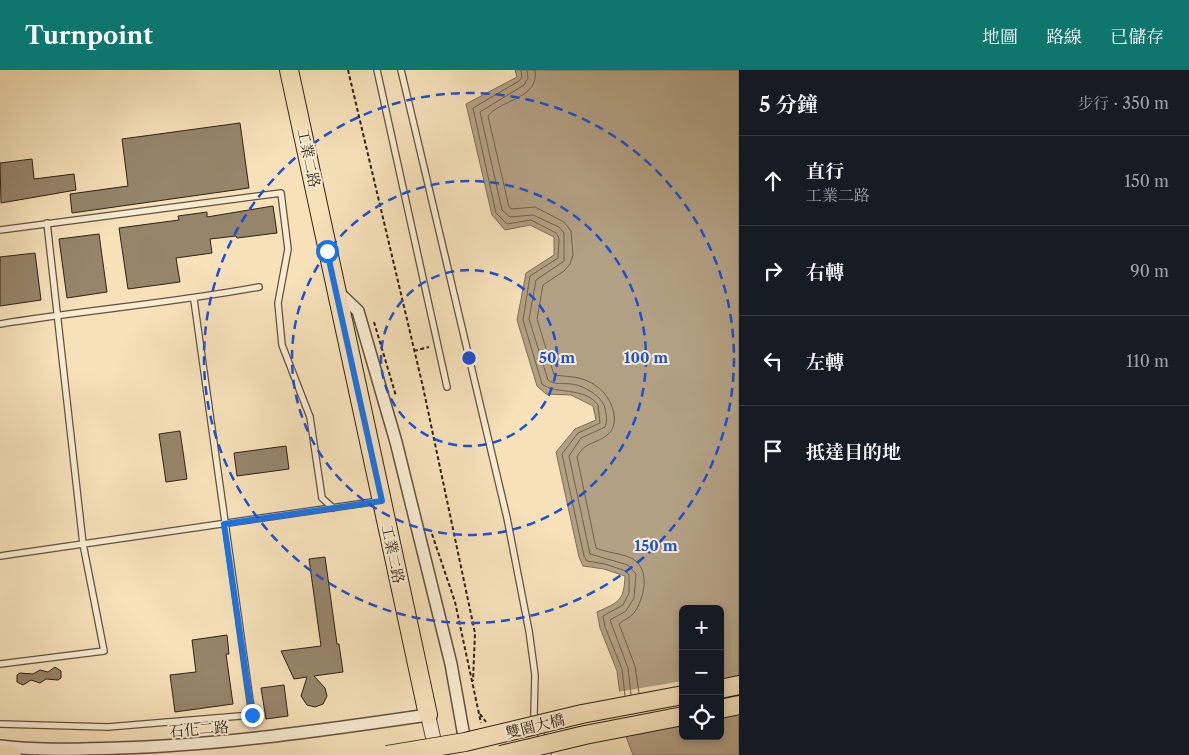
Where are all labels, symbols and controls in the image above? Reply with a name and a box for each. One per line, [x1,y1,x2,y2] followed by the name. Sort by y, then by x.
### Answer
[25,21,153,50] text: Turnpoint
[982,26,1018,48] text: 地圖
[1046,26,1082,48] text: 路線
[1110,26,1164,48] text: 已儲存
[759,92,818,117] text: 5 分鐘
[1077,93,1169,113] text: 步行 · 350 m
[293,127,325,189] street label: 工業二路
[806,160,844,183] text: 直行
[759,167,787,195] icon: ahead
[1124,171,1169,191] text: 150 m
[806,185,870,205] text: 工業二路
[316,240,339,263] route start
[759,257,787,285] icon: right
[806,261,844,284] text: 右轉
[1130,261,1169,281] text: 90 m
[759,347,787,375] icon: left
[539,348,575,367] text: 50 m
[624,348,668,367] text: 100 m
[460,349,478,367] centre of rings
[806,351,844,374] text: 左轉
[1126,351,1169,371] text: 110 m
[759,437,787,465] icon: arrive
[806,441,901,464] text: 抵達目的地
[377,523,409,585] street label: 工業二路
[634,536,678,555] text: 150 m
[679,605,724,740] map controls
[679,605,724,650] button: +
[679,650,724,695] button: −
[679,695,724,740] button: locate
[241,704,264,727] route end
[504,710,566,742] street label: 雙園大橋
[168,717,230,741] street label: 石化二路

